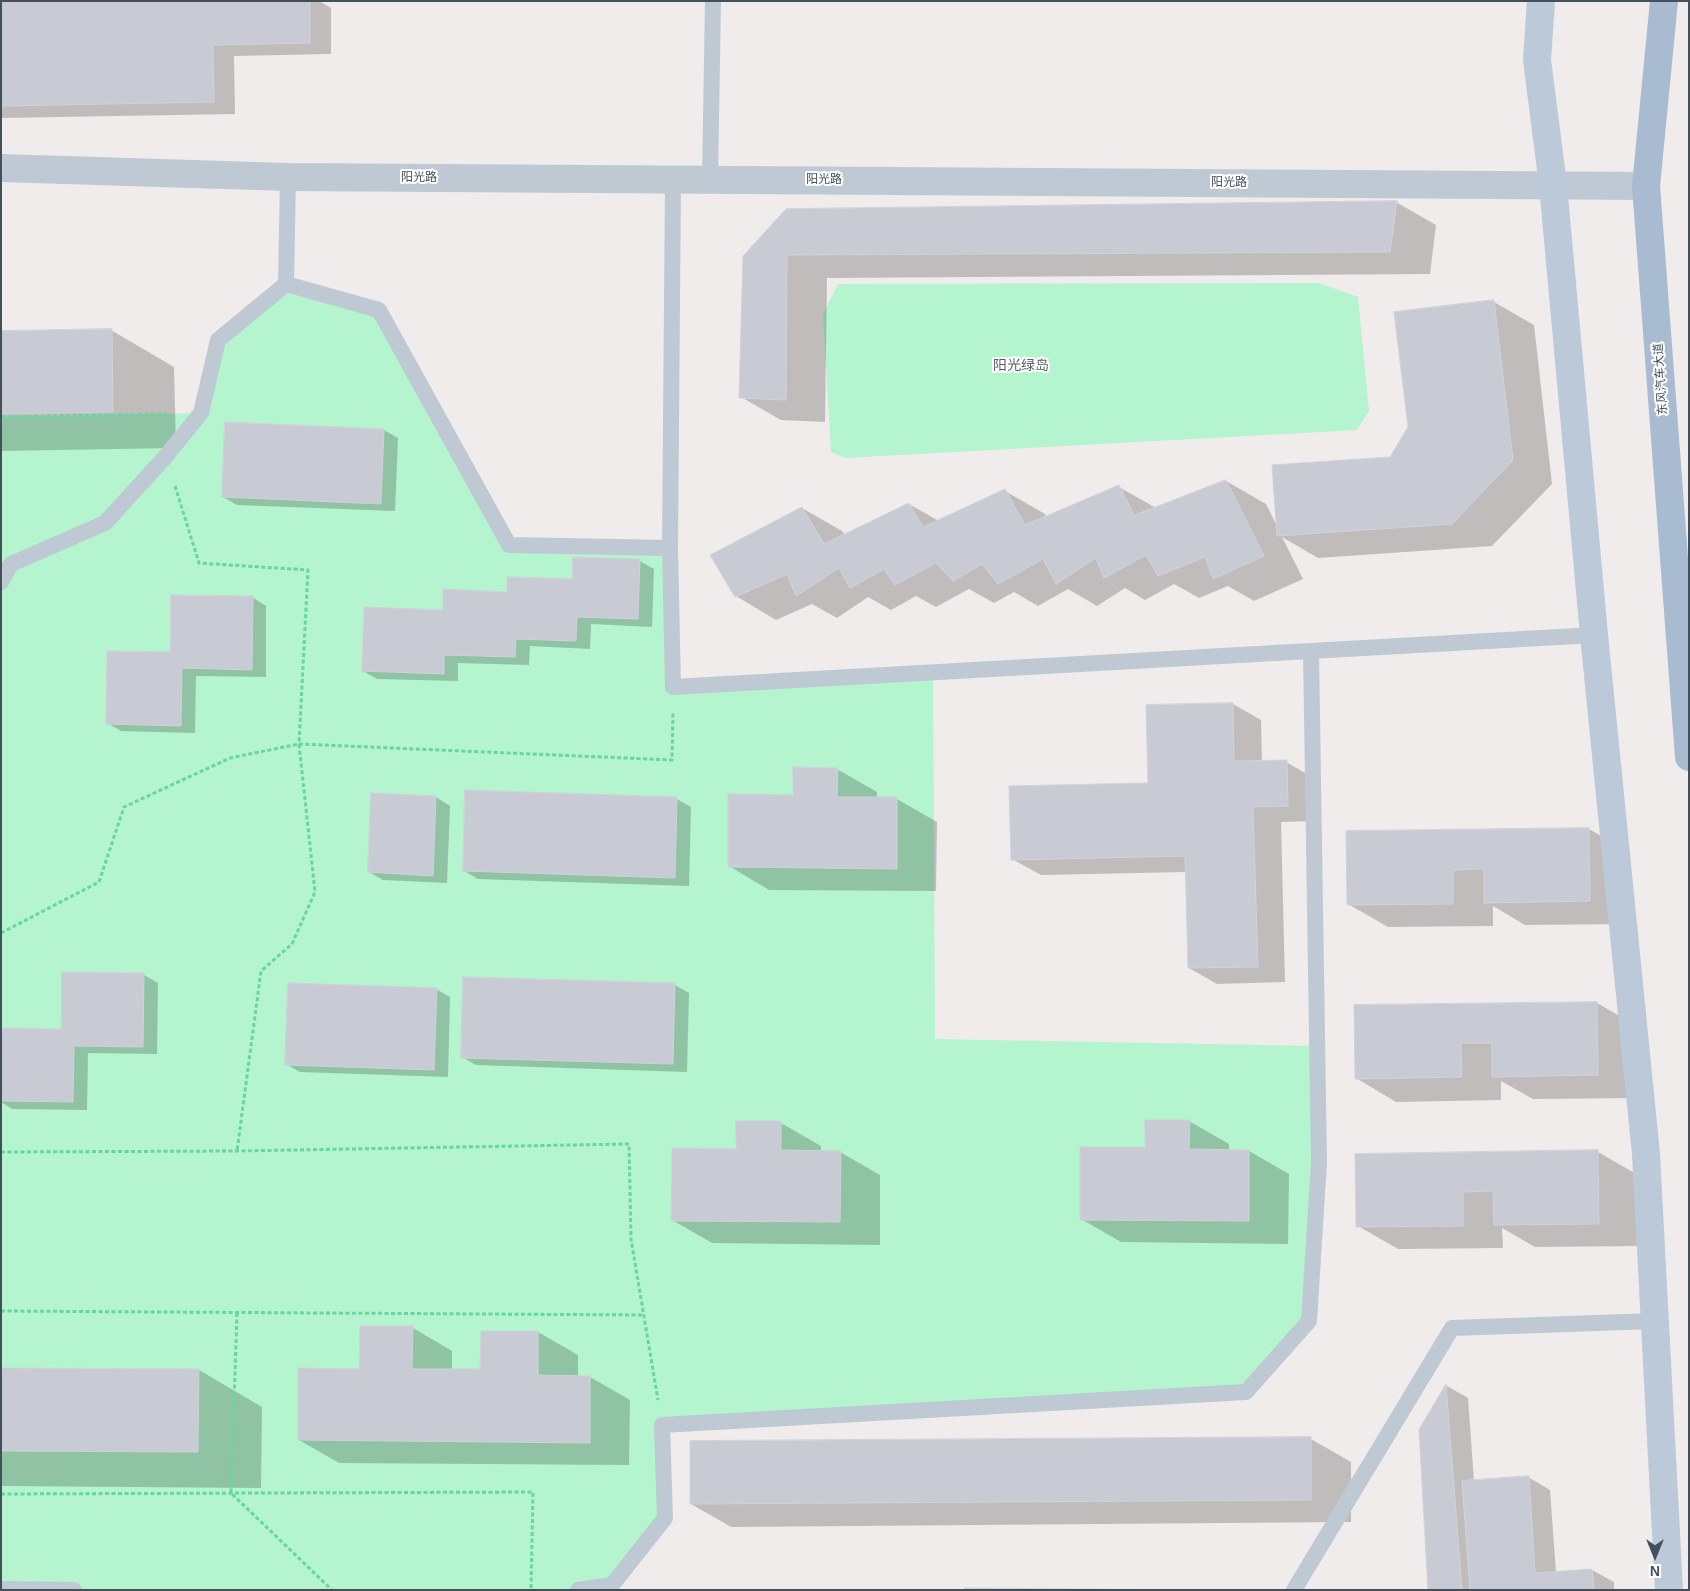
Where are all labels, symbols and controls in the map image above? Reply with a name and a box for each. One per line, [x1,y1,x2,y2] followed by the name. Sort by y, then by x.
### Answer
[401,171,437,185] street label: 阳光路
[806,173,842,187] street label: 阳光路
[1211,176,1247,190] street label: 阳光路
[1651,343,1671,415] street label: 东风汽车大道
[993,358,1049,374] district label: 阳光绿岛
[1630,1531,1680,1581] north arrow
[1650,1563,1660,1579] text: N

